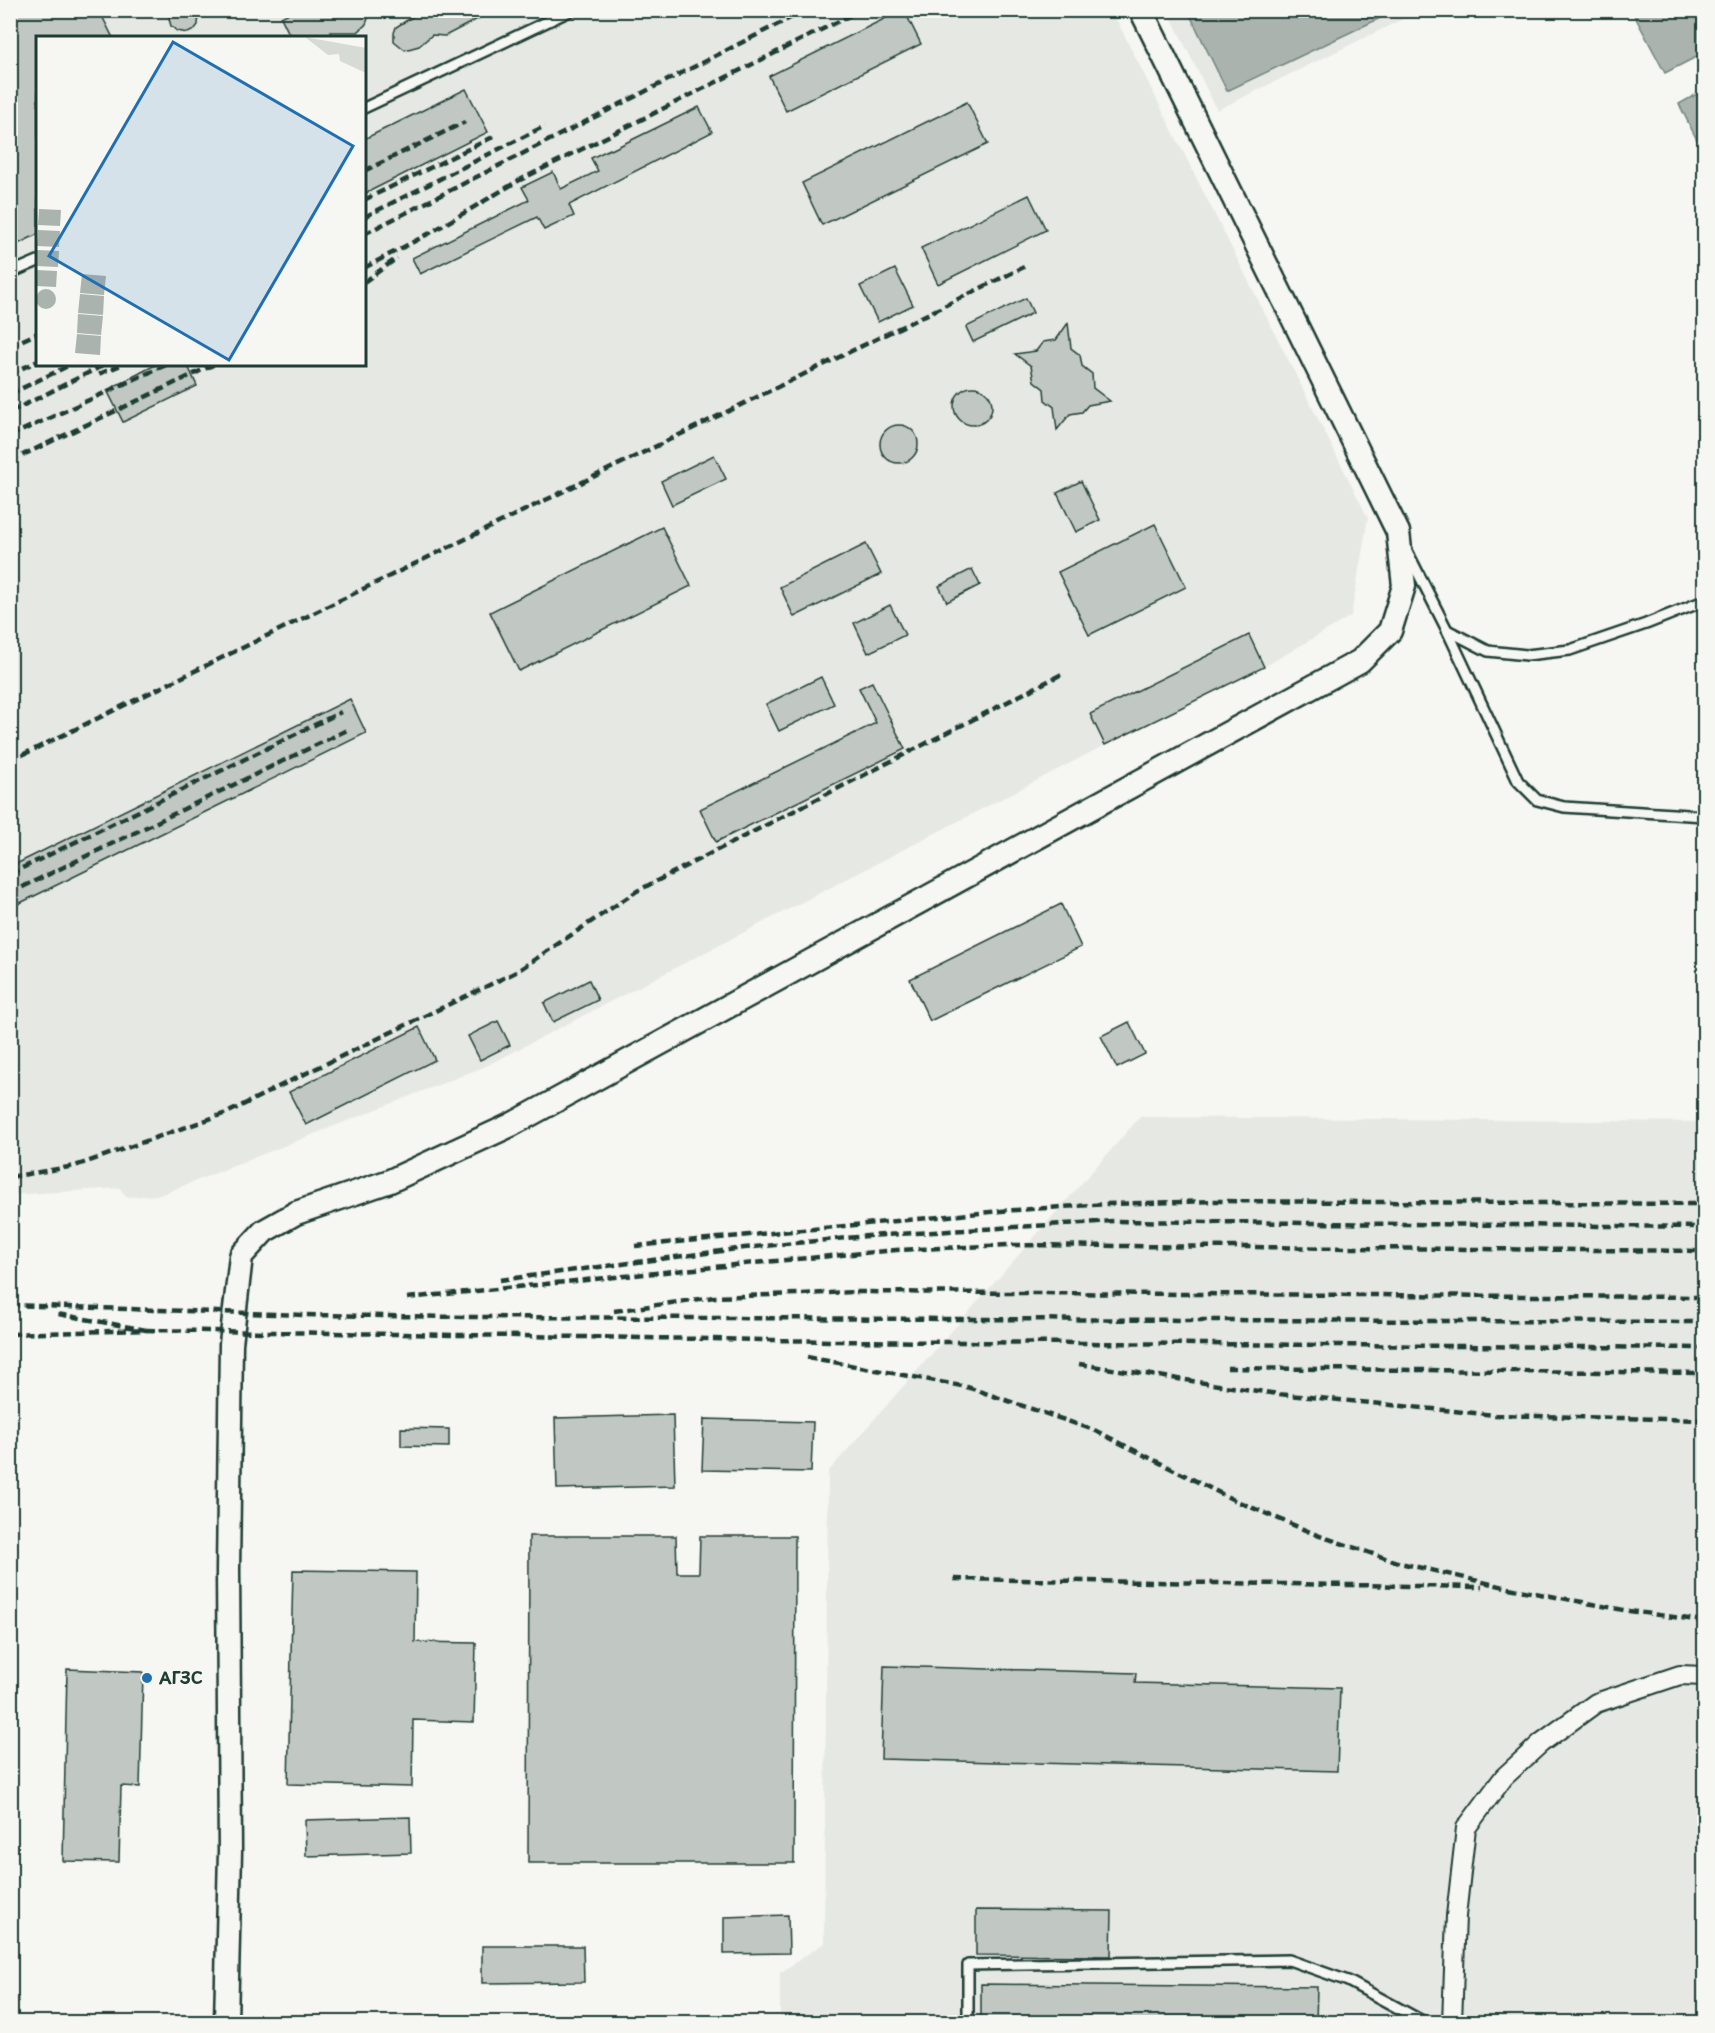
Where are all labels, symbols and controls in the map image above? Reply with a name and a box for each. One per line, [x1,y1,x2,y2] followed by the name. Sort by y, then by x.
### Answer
[36,36,366,366] inset map
[159,1665,203,1689] place label: АГЗС
[140,1671,154,1685] marker: АГЗС

